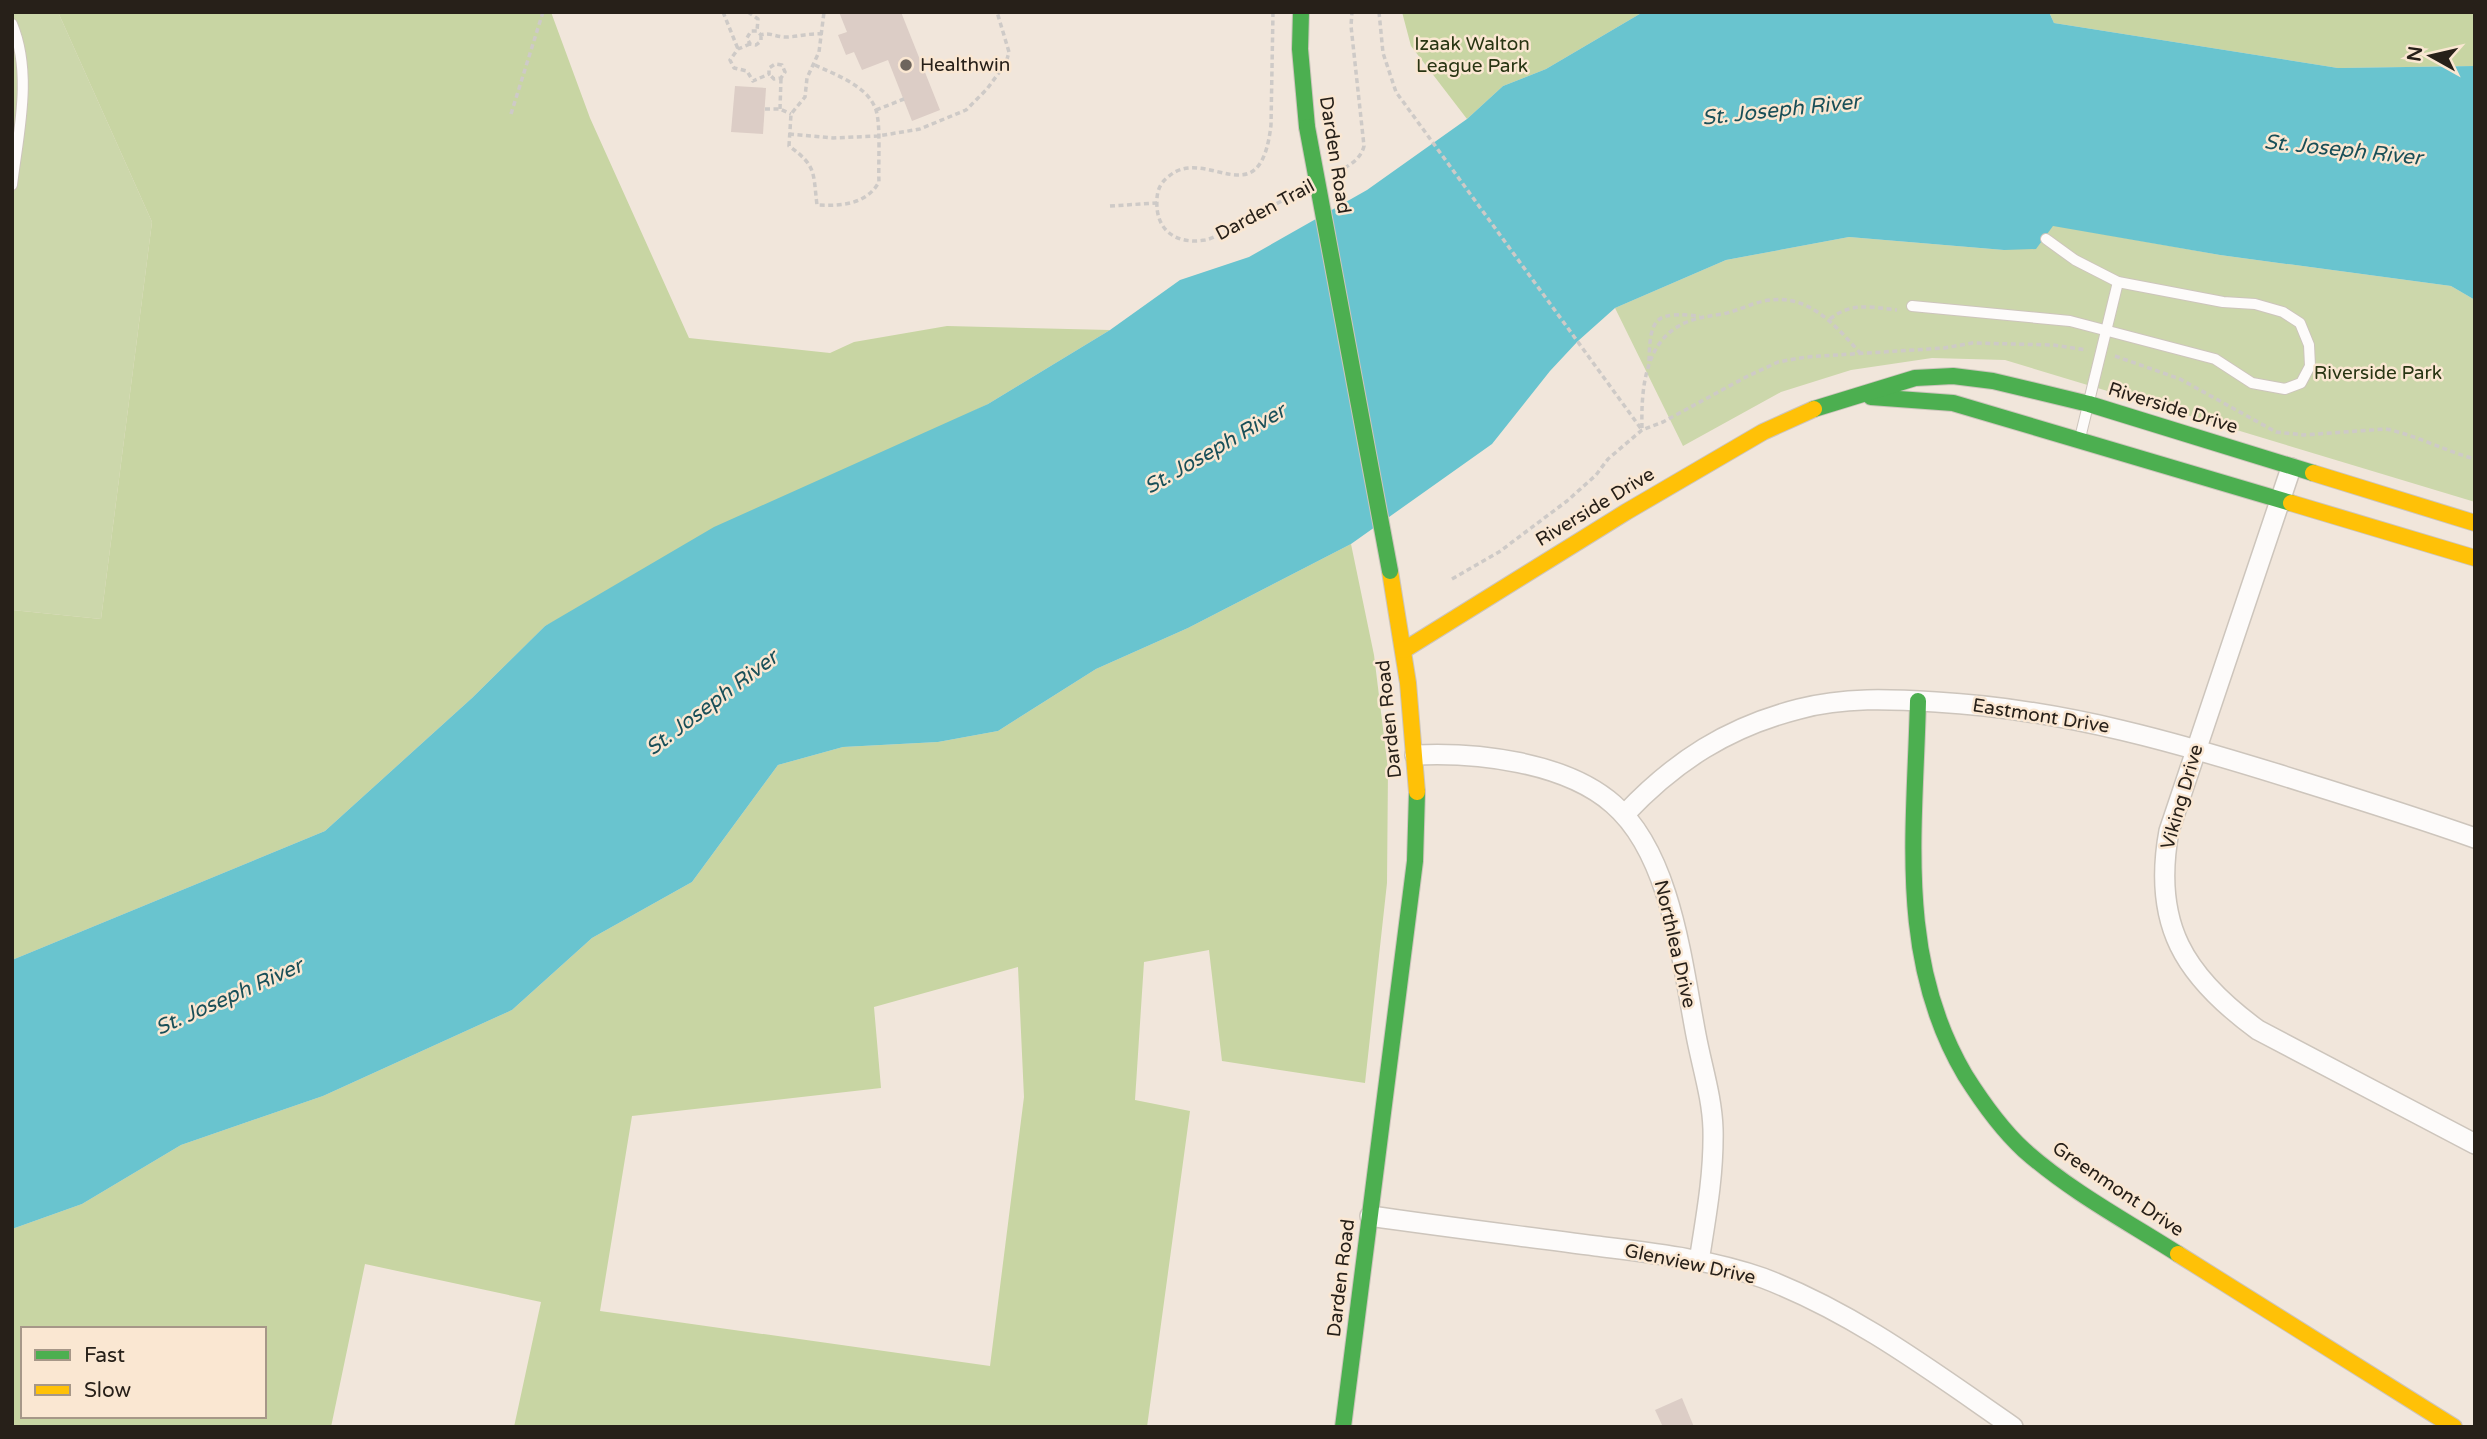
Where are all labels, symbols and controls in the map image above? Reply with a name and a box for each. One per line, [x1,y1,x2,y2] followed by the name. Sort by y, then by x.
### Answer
[2396,21,2466,91] north arrow
[1414,33,1530,77] park label: Izaak Walton League Park
[2403,45,2427,63] text: N
[920,54,1010,76] place label: Healthwin
[898,57,914,73] marker: Healthwin
[1701,89,1864,131] water label: St. Joseph River
[1315,95,1355,215] street label: Darden Road
[2263,129,2426,171] water label: St. Joseph River
[1212,175,1318,245] street label: Darden Trail
[2314,362,2442,384] park label: Riverside Park
[2105,378,2241,438] street label: Riverside Drive
[1140,397,1292,499] water label: St. Joseph River
[1532,463,1658,551] street label: Riverside Drive
[641,644,785,761] water label: St. Joseph River
[1372,659,1406,779] street label: Darden Road
[1971,694,2111,738] street label: Eastmont Drive
[2157,742,2207,852] street label: Viking Drive
[1650,878,1700,1010] street label: Northlea Drive
[152,952,309,1041] water label: St. Joseph River
[2048,1137,2188,1241] street label: Greenmont Drive
[1323,1218,1359,1338] street label: Darden Road
[1622,1239,1758,1289] street label: Glenview Drive
[21,1327,266,1418] legend
[84,1343,125,1368] text: Fast
[84,1378,132,1403] text: Slow

